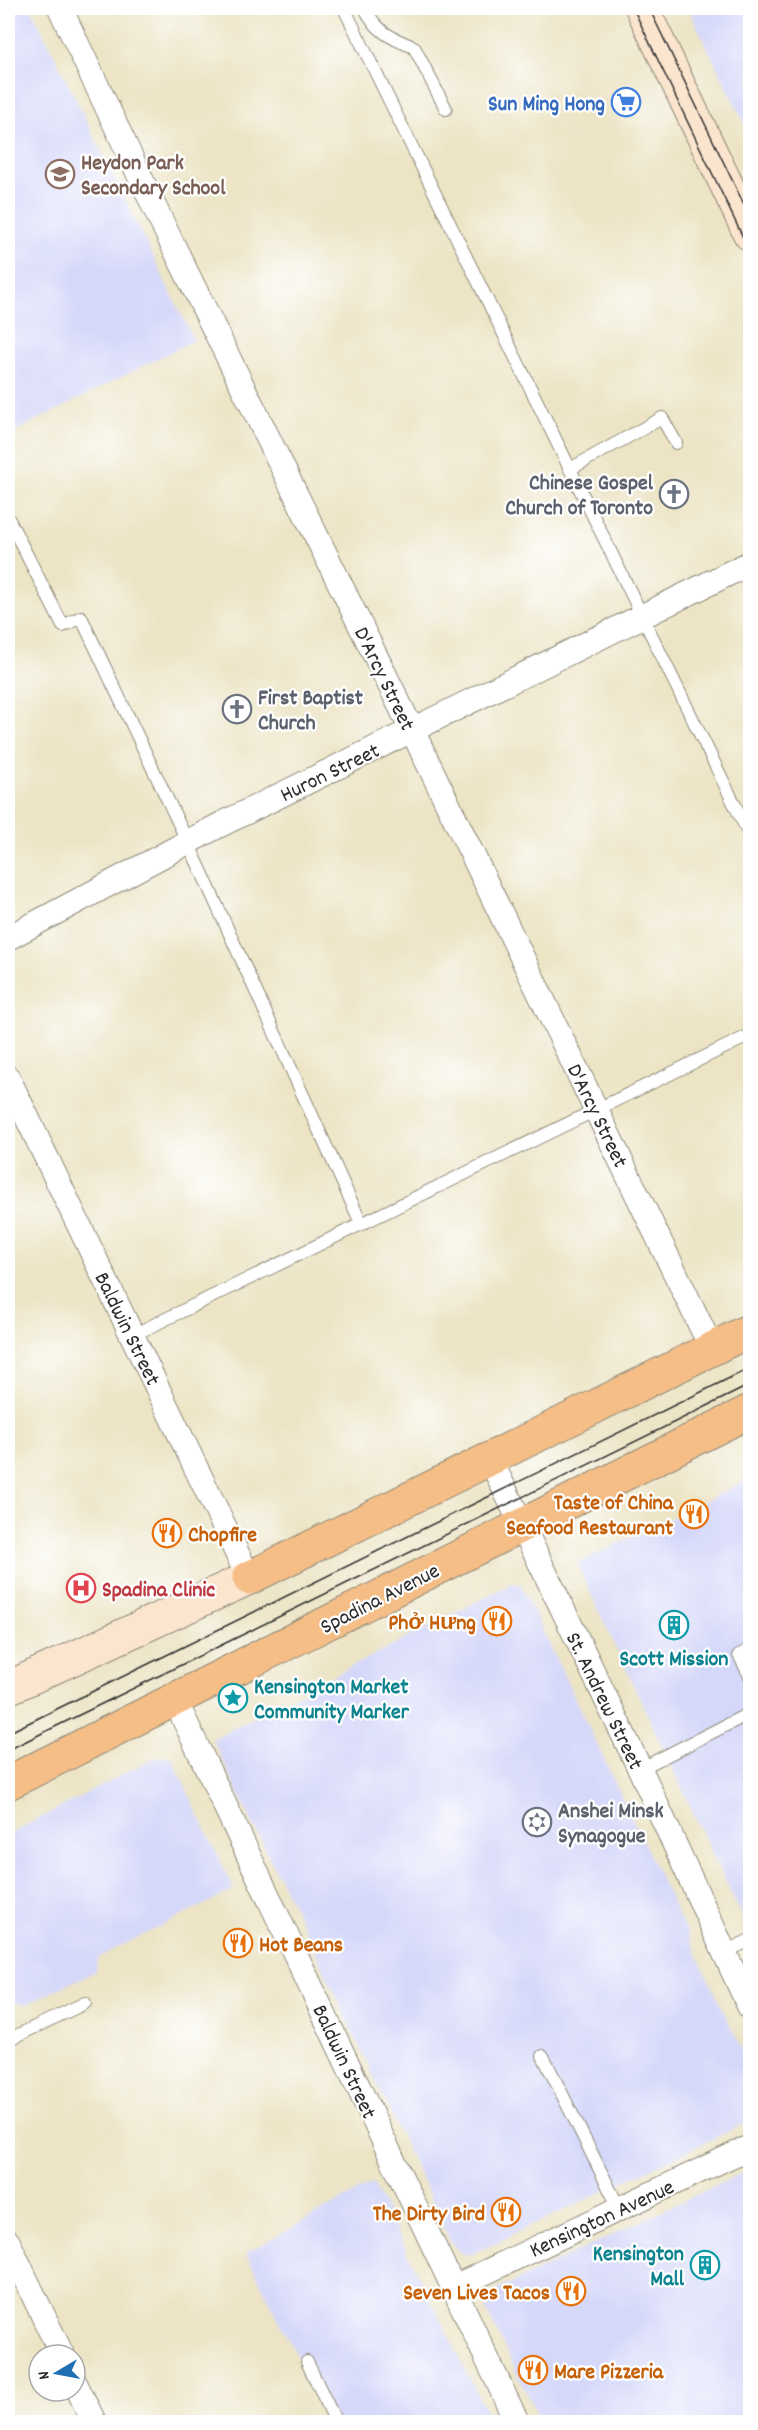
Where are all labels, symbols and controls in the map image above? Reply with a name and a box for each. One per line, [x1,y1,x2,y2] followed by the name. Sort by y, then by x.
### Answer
[610,86,642,118] supermarket icon: Sun Ming Hong
[488,90,605,121] place label: Sun Ming Hong
[81,149,226,205] place label: Heydon Park Secondary School
[44,158,76,190] school or university icon: Heydon Park Secondary School
[505,469,654,525] place label: Chinese Gospel Church of Toronto
[658,478,690,510] church icon: Chinese Gospel Church of Toronto
[344,622,421,737] street label: D'Arcy Street
[258,684,364,740] place label: First Baptist Church
[221,693,253,725] church icon: First Baptist Church
[275,737,386,812] street label: Huron Street
[557,1059,634,1174] street label: D'Arcy Street
[85,1267,167,1392] street label: Baldwin Street
[506,1489,674,1545] place label: Taste of China Seafood Restaurant
[678,1498,710,1530] restaurant icon: Taste of China Seafood Restaurant
[151,1517,183,1549] restaurant icon: Chopfire
[188,1521,257,1552] place label: Chopfire
[316,1557,446,1643] street label: Spadina Avenue
[65,1572,97,1604] hospital icon: Spadina Clinic
[102,1576,215,1607] place label: Spadina Clinic
[481,1605,513,1637] restaurant icon: Phở Hưng
[388,1609,476,1640] place label: Phở Hưng
[658,1609,690,1641] building icon: Scott Mission
[556,1628,650,1776] street label: St. Andrew Street
[619,1645,729,1676] place label: Scott Mission
[254,1673,410,1729] place label: Kensington Market Community Marker
[217,1682,249,1714] place icon: Kensington Market Community Marker
[558,1797,664,1853] place label: Anshei Minsk Synagogue
[521,1806,553,1838] synagogue icon: Anshei Minsk Synagogue
[222,1927,254,1959] restaurant icon: Hot Beans
[259,1931,343,1962] place label: Hot Beans
[303,2000,383,2125] street label: Baldwin Street
[525,2173,680,2267] street label: Kensington Avenue
[490,2196,522,2228] restaurant icon: The Dirty Bird
[373,2200,485,2231] place label: The Dirty Bird
[593,2240,685,2296] place label: Kensington Mall
[689,2249,721,2281] building icon: Kensington Mall
[555,2275,587,2307] restaurant icon: Seven Lives Tacos
[403,2279,550,2310] place label: Seven Lives Tacos
[27,2343,87,2403] north arrow
[517,2354,549,2386] restaurant icon: Mare Pizzeria
[554,2358,664,2389] place label: Mare Pizzeria
[33,2369,57,2381] text: N

